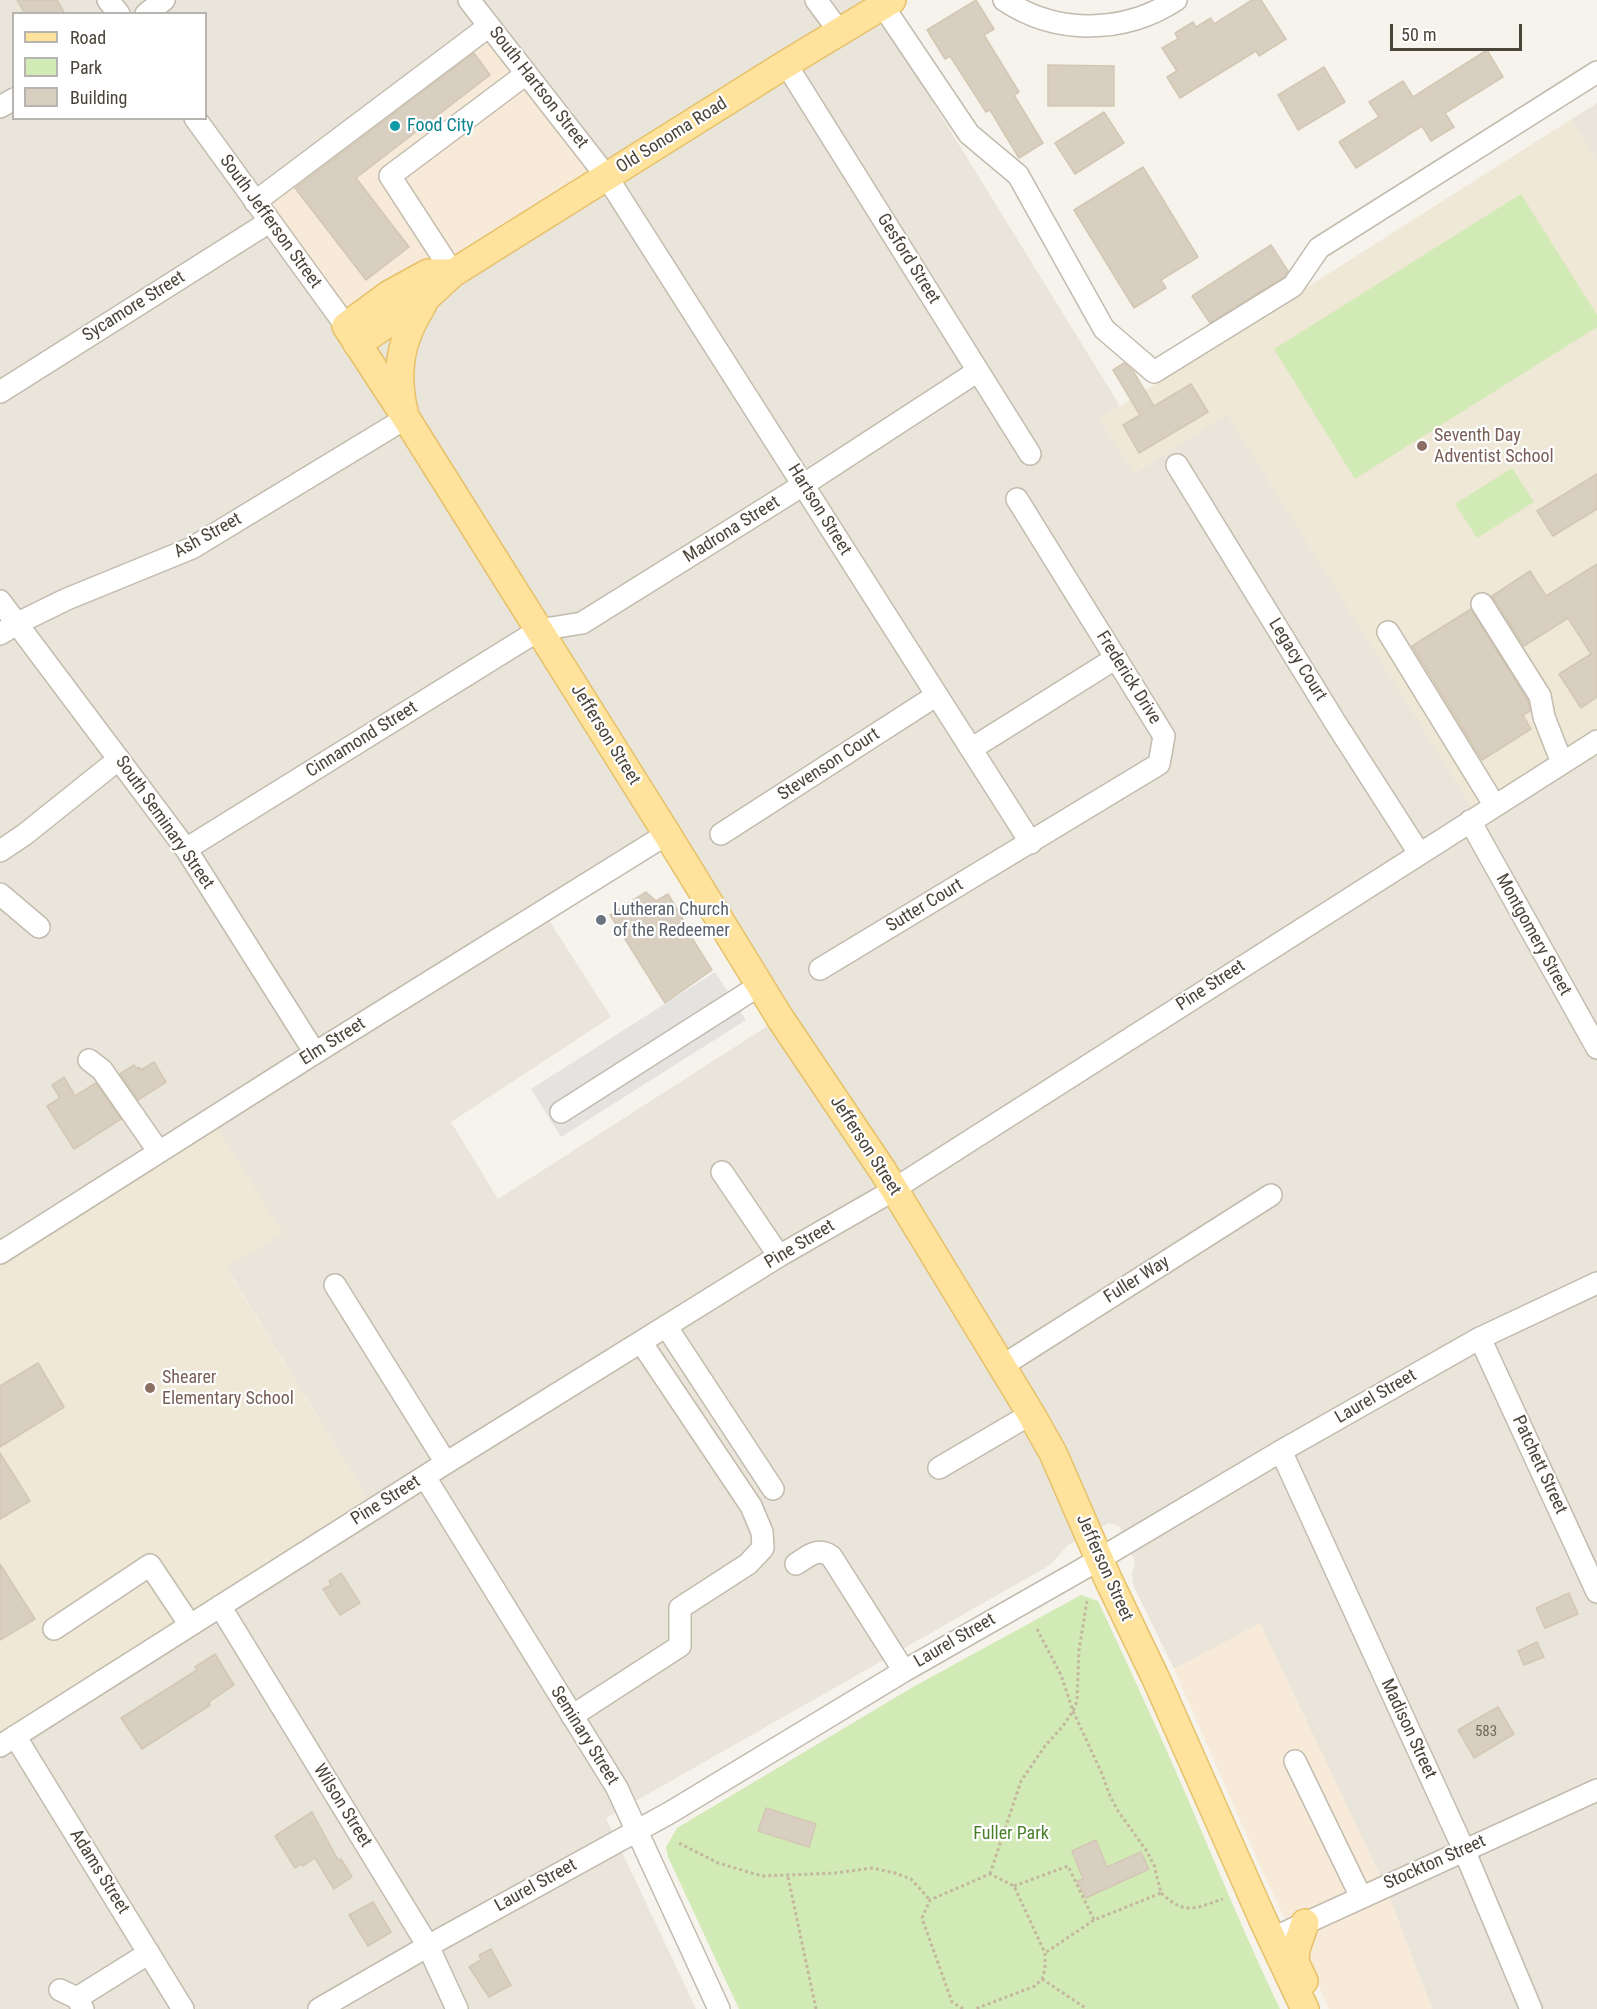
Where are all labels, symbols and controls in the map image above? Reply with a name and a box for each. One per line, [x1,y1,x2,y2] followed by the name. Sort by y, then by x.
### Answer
[12,12,207,120] legend
[1393,12,1525,50] scale bar
[484,23,592,153] street label: South Hartson Street
[1401,24,1436,45] text: 50 m
[70,27,106,48] text: Road
[70,57,102,78] text: Park
[70,87,127,108] text: Building
[613,93,731,179] street label: Old Sonoma Road
[407,115,474,137] place label: Food City
[388,119,402,133] marker: Food City
[214,151,326,293] street label: South Jefferson Street
[872,210,944,308] street label: Gesford Street
[79,267,189,347] street label: Sycamore Street
[1434,425,1554,468] place label: Seventh Day Adventist School
[1415,439,1429,453] marker: Seventh Day Adventist School
[782,460,856,560] street label: Hartson Street
[680,492,784,568] street label: Madrona Street
[171,509,245,563] street label: Ash Street
[1263,615,1331,705] street label: Legacy Court
[1091,627,1165,729] street label: Frederick Drive
[565,681,645,789] street label: Jefferson Street
[302,697,422,783] street label: Cinnamond Street
[774,724,884,806] street label: Stevenson Court
[110,752,218,894] street label: South Seminary Street
[1491,870,1575,1000] street label: Montgomery Street
[883,875,967,937] street label: Sutter Court
[613,899,730,942] place label: Lutheran Church of the Redeemer
[594,913,608,927] marker: Lutheran Church of the Redeemer
[1173,956,1249,1016] street label: Pine Street
[296,1014,370,1070] street label: Elm Street
[825,1092,905,1200] street label: Jefferson Street
[761,1216,839,1274] street label: Pine Street
[1100,1252,1174,1308] street label: Fuller Way
[1332,1365,1420,1429] street label: Laurel Street
[162,1367,294,1410] place label: Shearer Elementary School
[143,1381,157,1395] marker: Shearer Elementary School
[1507,1412,1571,1518] street label: Patchett Street
[347,1471,425,1531] street label: Pine Street
[1071,1511,1137,1625] street label: Jefferson Street
[911,1609,999,1673] street label: Laurel Street
[1375,1676,1441,1782] street label: Madison Street
[545,1683,623,1789] street label: Seminary Street
[1475,1723,1497,1741] house number: 583
[308,1760,376,1852] street label: Wilson Street
[973,1823,1049,1845] park label: Fuller Park
[64,1826,134,1918] street label: Adams Street
[1381,1831,1489,1895] street label: Stockton Street
[491,1855,581,1917] street label: Laurel Street

